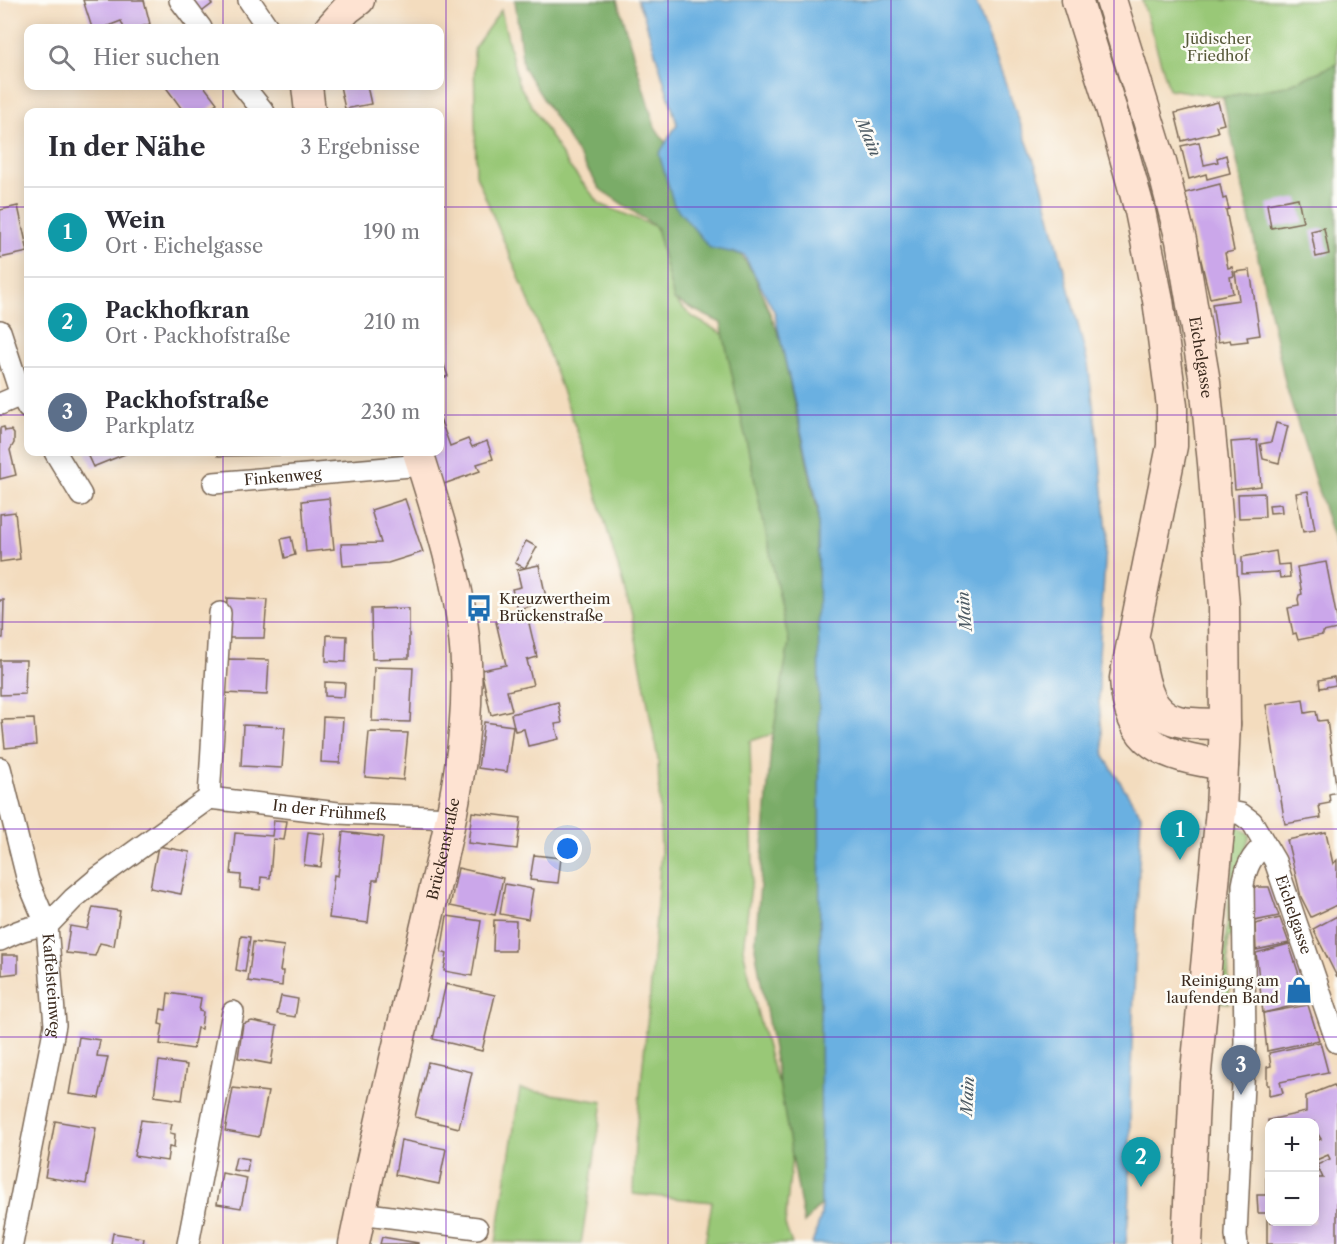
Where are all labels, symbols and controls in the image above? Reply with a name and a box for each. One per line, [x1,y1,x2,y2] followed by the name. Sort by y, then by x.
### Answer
[24,24,444,90] search box
[1183,29,1252,65] park label: Jüdischer Friedhof
[45,41,78,74] icon: search
[93,44,220,71] text: Hier suchen
[851,113,886,159] water label: Main
[48,131,205,163] text: In der Nähe
[301,135,420,159] text: 3 Ergebnisse
[105,207,165,234] text: Wein
[63,220,72,244] text: 1
[363,220,420,244] text: 190 m
[105,234,263,258] text: Ort · Eichelgasse
[105,297,250,324] text: Packhofkran
[62,310,73,334] text: 2
[363,310,420,334] text: 210 m
[1185,315,1217,399] street label: Eichelgasse
[105,324,290,348] text: Ort · Packhofstraße
[105,387,269,414] text: Packhofstraße
[62,400,73,424] text: 3
[361,400,420,424] text: 230 m
[105,414,195,438] text: Parkplatz
[243,464,322,489] street label: Finkenweg
[499,589,611,625] place label: Kreuzwertheim Brückenstraße
[952,590,976,634] water label: Main
[464,593,494,623] bus stop icon: Kreuzwertheim Brückenstraße
[272,795,387,824] street label: In der Frühmeß
[422,796,464,902] street label: Brückenstraße
[1160,810,1200,860] pin: 1
[553,834,582,863] your location
[1272,872,1316,957] street label: Eichelgasse
[39,933,65,1040] street label: Kaffelsteinweg
[1167,971,1279,1007] place label: Reinigung am laufenden Band
[1284,975,1314,1005] shop icon: Reinigung am laufenden Band
[1222,1046,1260,1095] pin: 3
[956,1076,978,1118] water label: Main
[1265,1118,1319,1226] map controls
[1265,1118,1319,1172] button: +
[1122,1138,1160,1187] pin: 2
[1265,1172,1319,1226] button: −

